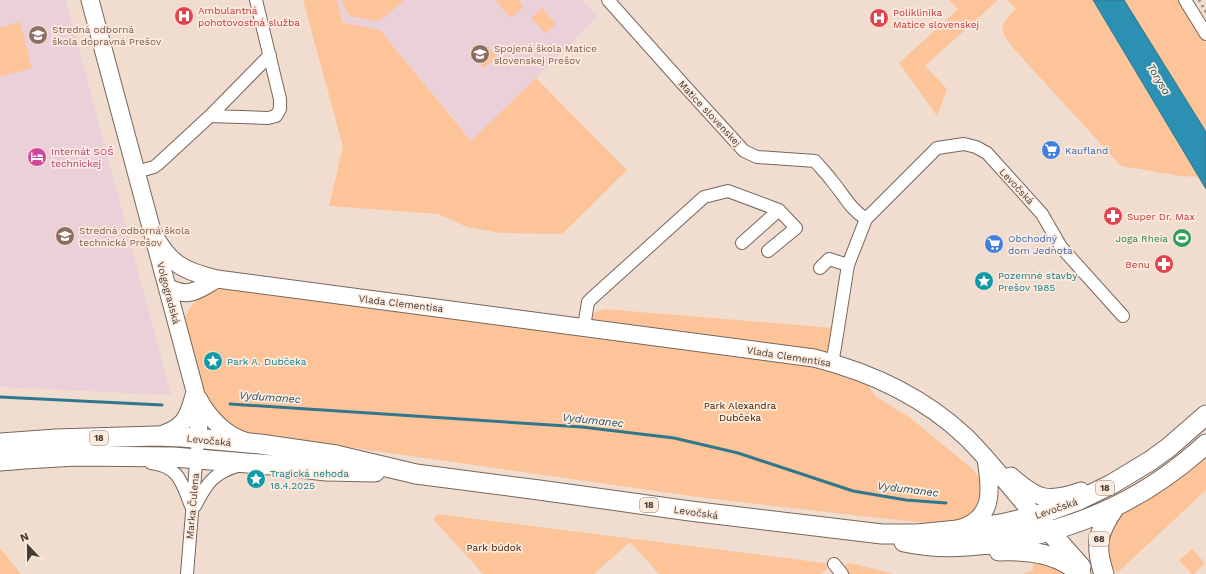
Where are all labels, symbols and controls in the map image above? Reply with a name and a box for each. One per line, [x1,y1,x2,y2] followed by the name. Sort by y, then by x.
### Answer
[173,5,195,27] hospital icon: Ambulantná pohotovostná služba
[198,5,300,28] place label: Ambulantná pohotovostná služba
[868,7,890,29] hospital icon: Poliklinika Matice slovenskej
[893,7,979,30] place label: Poliklinika Matice slovenskej
[27,24,49,46] school or university icon: Stredná odborná škola dopravná Prešov
[52,24,162,47] place label: Stredná odborná škola dopravná Prešov
[469,43,491,65] school or university icon: Spojená škola Matice slovenskej Prešov
[494,43,597,66] place label: Spojená škola Matice slovenskej Prešov
[1144,61,1173,97] water label: Torysa
[676,78,743,149] street label: Matice slovenskej
[1040,139,1062,161] supermarket icon: Kaufland
[1065,145,1108,156] place label: Kaufland
[26,146,48,168] hotel icon: Internát SOŠ technickej
[51,146,114,169] place label: Internát SOŠ technickej
[997,166,1036,207] street label: Levočská
[1102,205,1124,227] pharmacy icon: Super Dr. Max
[1127,211,1195,222] place label: Super Dr. Max
[54,225,76,247] school or university icon: Stredná odborná škola technická Prešov
[79,225,190,248] place label: Stredná odborná škola technická Prešov
[1171,227,1193,249] sports icon: Joga Rheia
[983,233,1005,255] supermarket icon: Obchodný dom Jednota
[1008,233,1073,256] place label: Obchodný dom Jednota
[1115,233,1168,244] place label: Joga Rheia
[1153,253,1175,275] pharmacy icon: Benu
[1125,259,1150,270] place label: Benu
[155,261,182,326] street label: Volgogradská
[973,270,995,292] place icon: Pozemné stavby Prešov 1985
[998,270,1078,293] place label: Pozemné stavby Prešov 1985
[358,293,444,314] street label: Vlada Clementisa
[746,344,832,369] street label: Vlada Clementisa
[202,350,224,372] place icon: Park A. Dubčeka
[227,356,307,367] place label: Park A. Dubčeka
[239,389,301,406] water label: Vydumanec
[704,400,777,423] park label: Park Alexandra Dubčeka
[562,411,624,430] water label: Vydumanec
[90,431,108,445] road number: 18
[186,433,232,448] street label: Levočská
[245,468,267,490] place icon: Tragická nehoda 18.4.2025
[270,468,349,491] place label: Tragická nehoda 18.4.2025
[184,472,201,540] street label: Marka Čulena
[877,479,939,500] water label: Vydumanec
[1096,481,1114,495] road number: 18
[1033,496,1079,521] street label: Levočská
[640,498,658,512] road number: 18
[673,504,719,521] street label: Levočská
[8,526,48,566] north arrow
[18,530,31,545] text: N
[1089,532,1109,546] road number: 68
[466,542,522,553] park label: Park búdok

